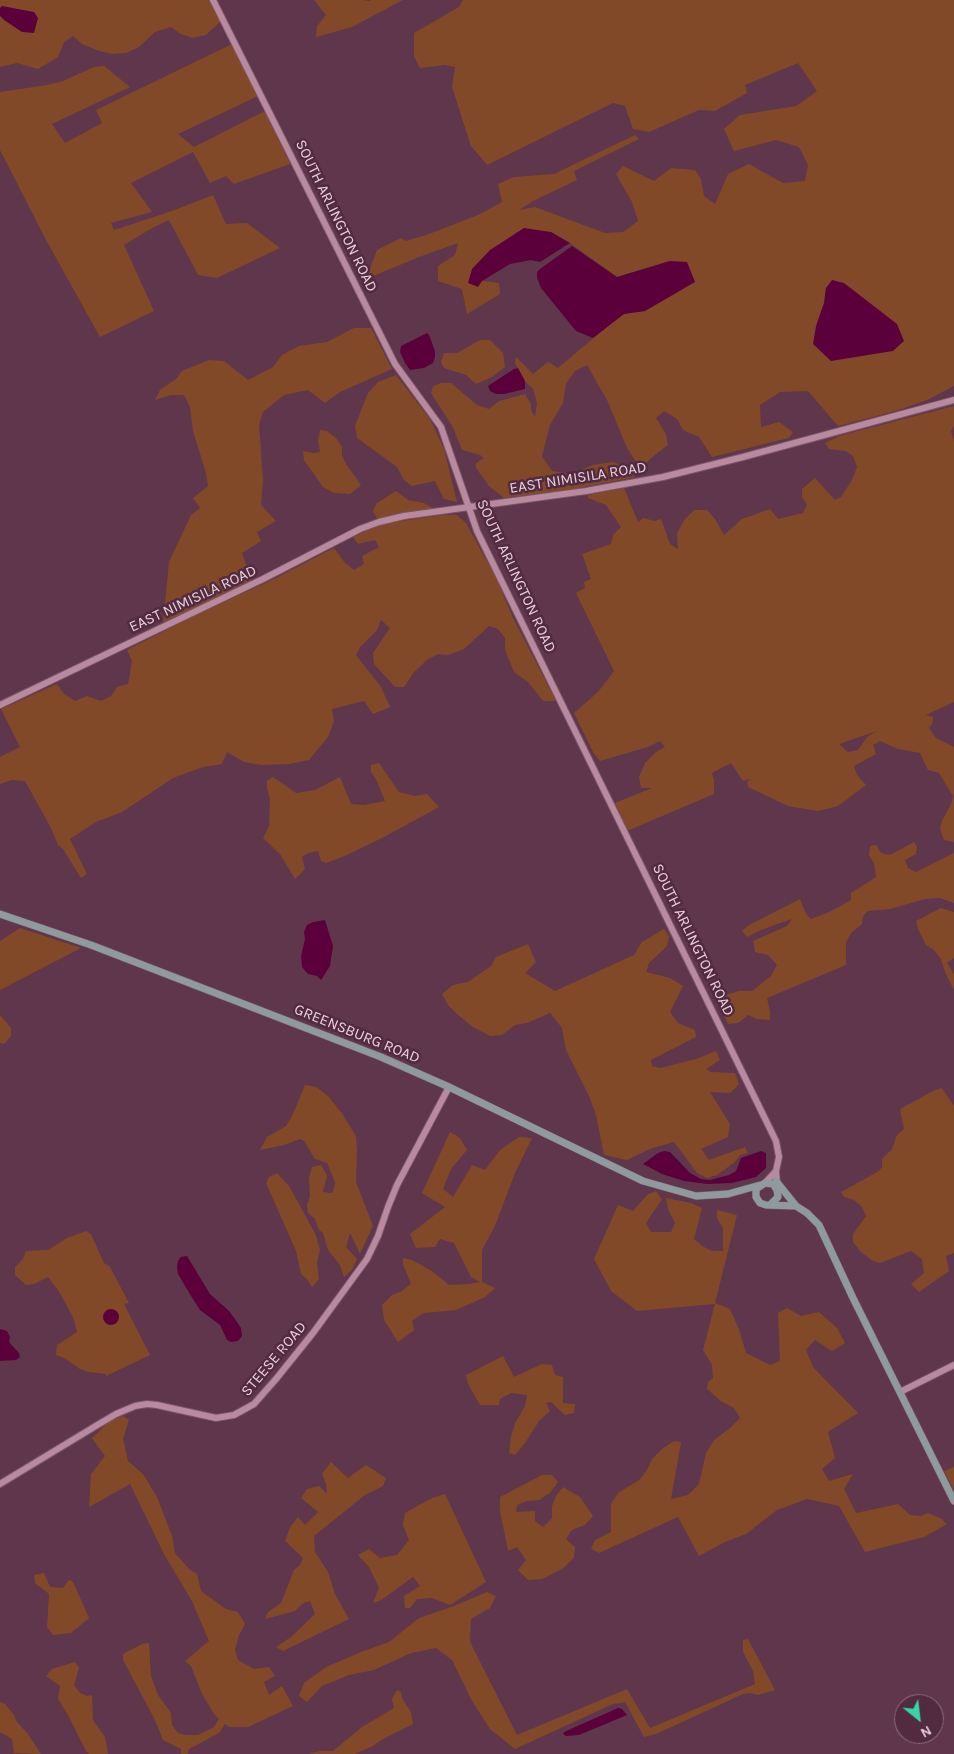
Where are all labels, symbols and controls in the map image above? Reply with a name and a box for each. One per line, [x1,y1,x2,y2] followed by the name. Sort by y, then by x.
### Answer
[291,137,381,295] street label: SOUTH ARLINGTON ROAD
[508,458,648,498] street label: EAST NIMISILA ROAD
[473,497,559,655] street label: SOUTH ARLINGTON ROAD
[126,562,260,636] street label: EAST NIMISILA ROAD
[648,861,738,1019] street label: SOUTH ARLINGTON ROAD
[292,1001,422,1067] street label: GREENSBURG ROAD
[238,1318,310,1400] street label: STEESE ROAD
[894,1694,944,1744] north arrow
[918,1722,935,1742] text: N

